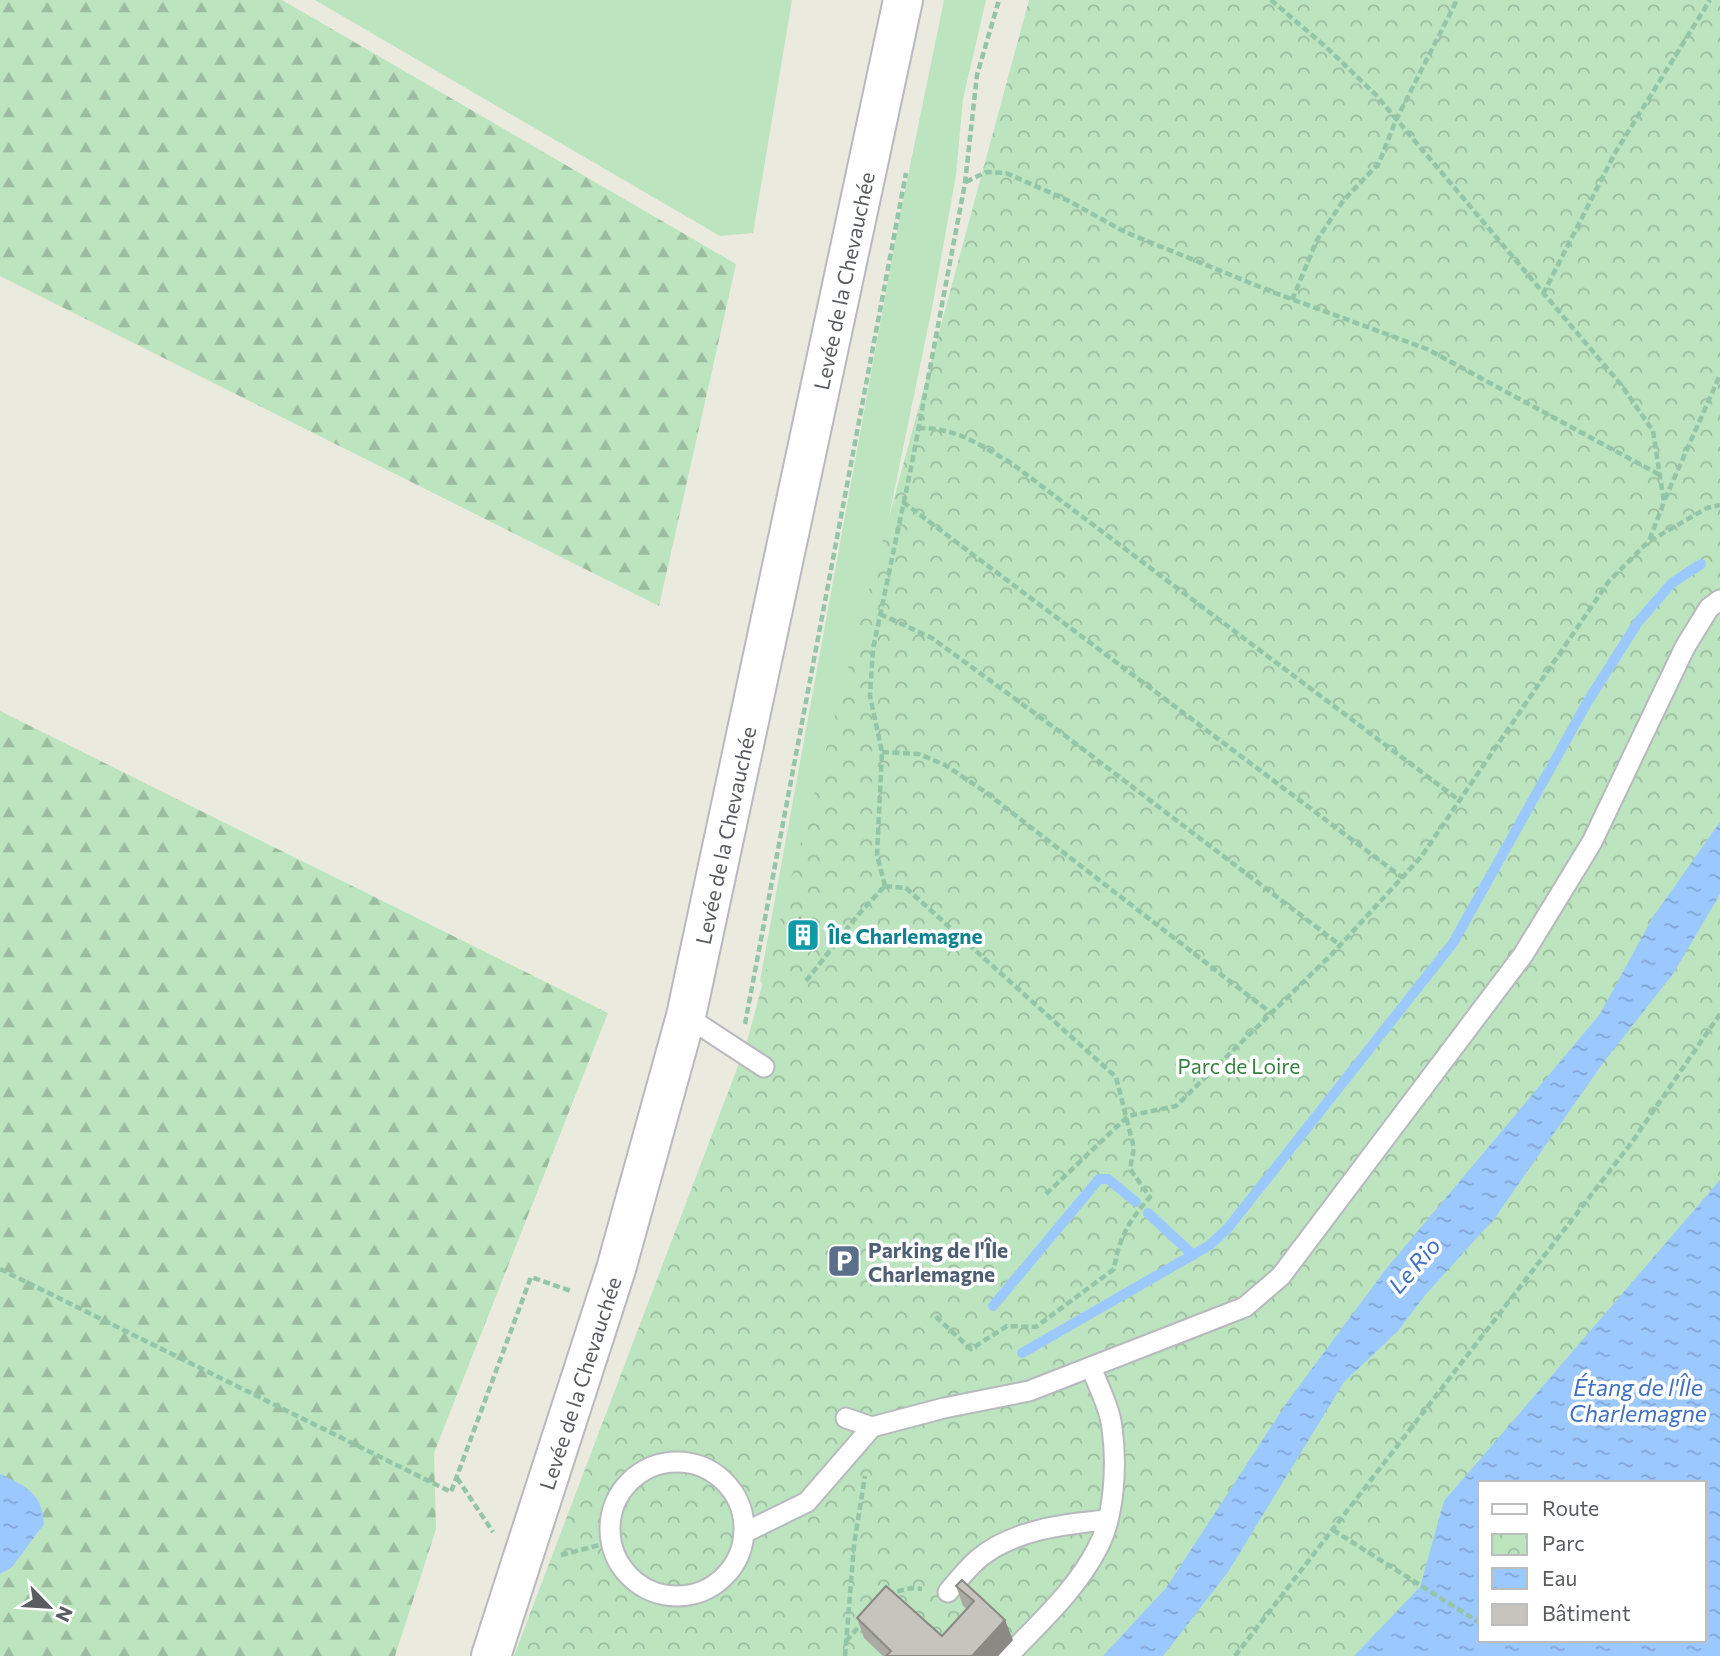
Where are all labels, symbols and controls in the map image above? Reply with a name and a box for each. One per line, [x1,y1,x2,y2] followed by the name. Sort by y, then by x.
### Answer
[808,170,878,392] street label: Levée de la Chevauchée
[689,724,760,947] street label: Levée de la Chevauchée
[784,916,822,954] building icon: Île Charlemagne
[827,923,983,948] place label: Île Charlemagne
[1178,1053,1300,1078] park label: Parc de Loire
[1382,1231,1446,1299] water label: Le Rio
[868,1237,1008,1286] place label: Parking de l'Île Charlemagne
[825,1242,863,1280] parking icon: Parking de l'Île Charlemagne
[533,1273,625,1492] street label: Levée de la Chevauchée
[1569,1373,1707,1427] water label: Étang de l'Île Charlemagne
[1478,1481,1706,1642] legend
[1542,1495,1599,1520] text: Route
[1542,1530,1585,1555] text: Parc
[1542,1565,1577,1590] text: Eau
[14,1572,84,1642] north arrow
[1542,1600,1631,1625] text: Bâtiment
[51,1603,78,1626] text: N

